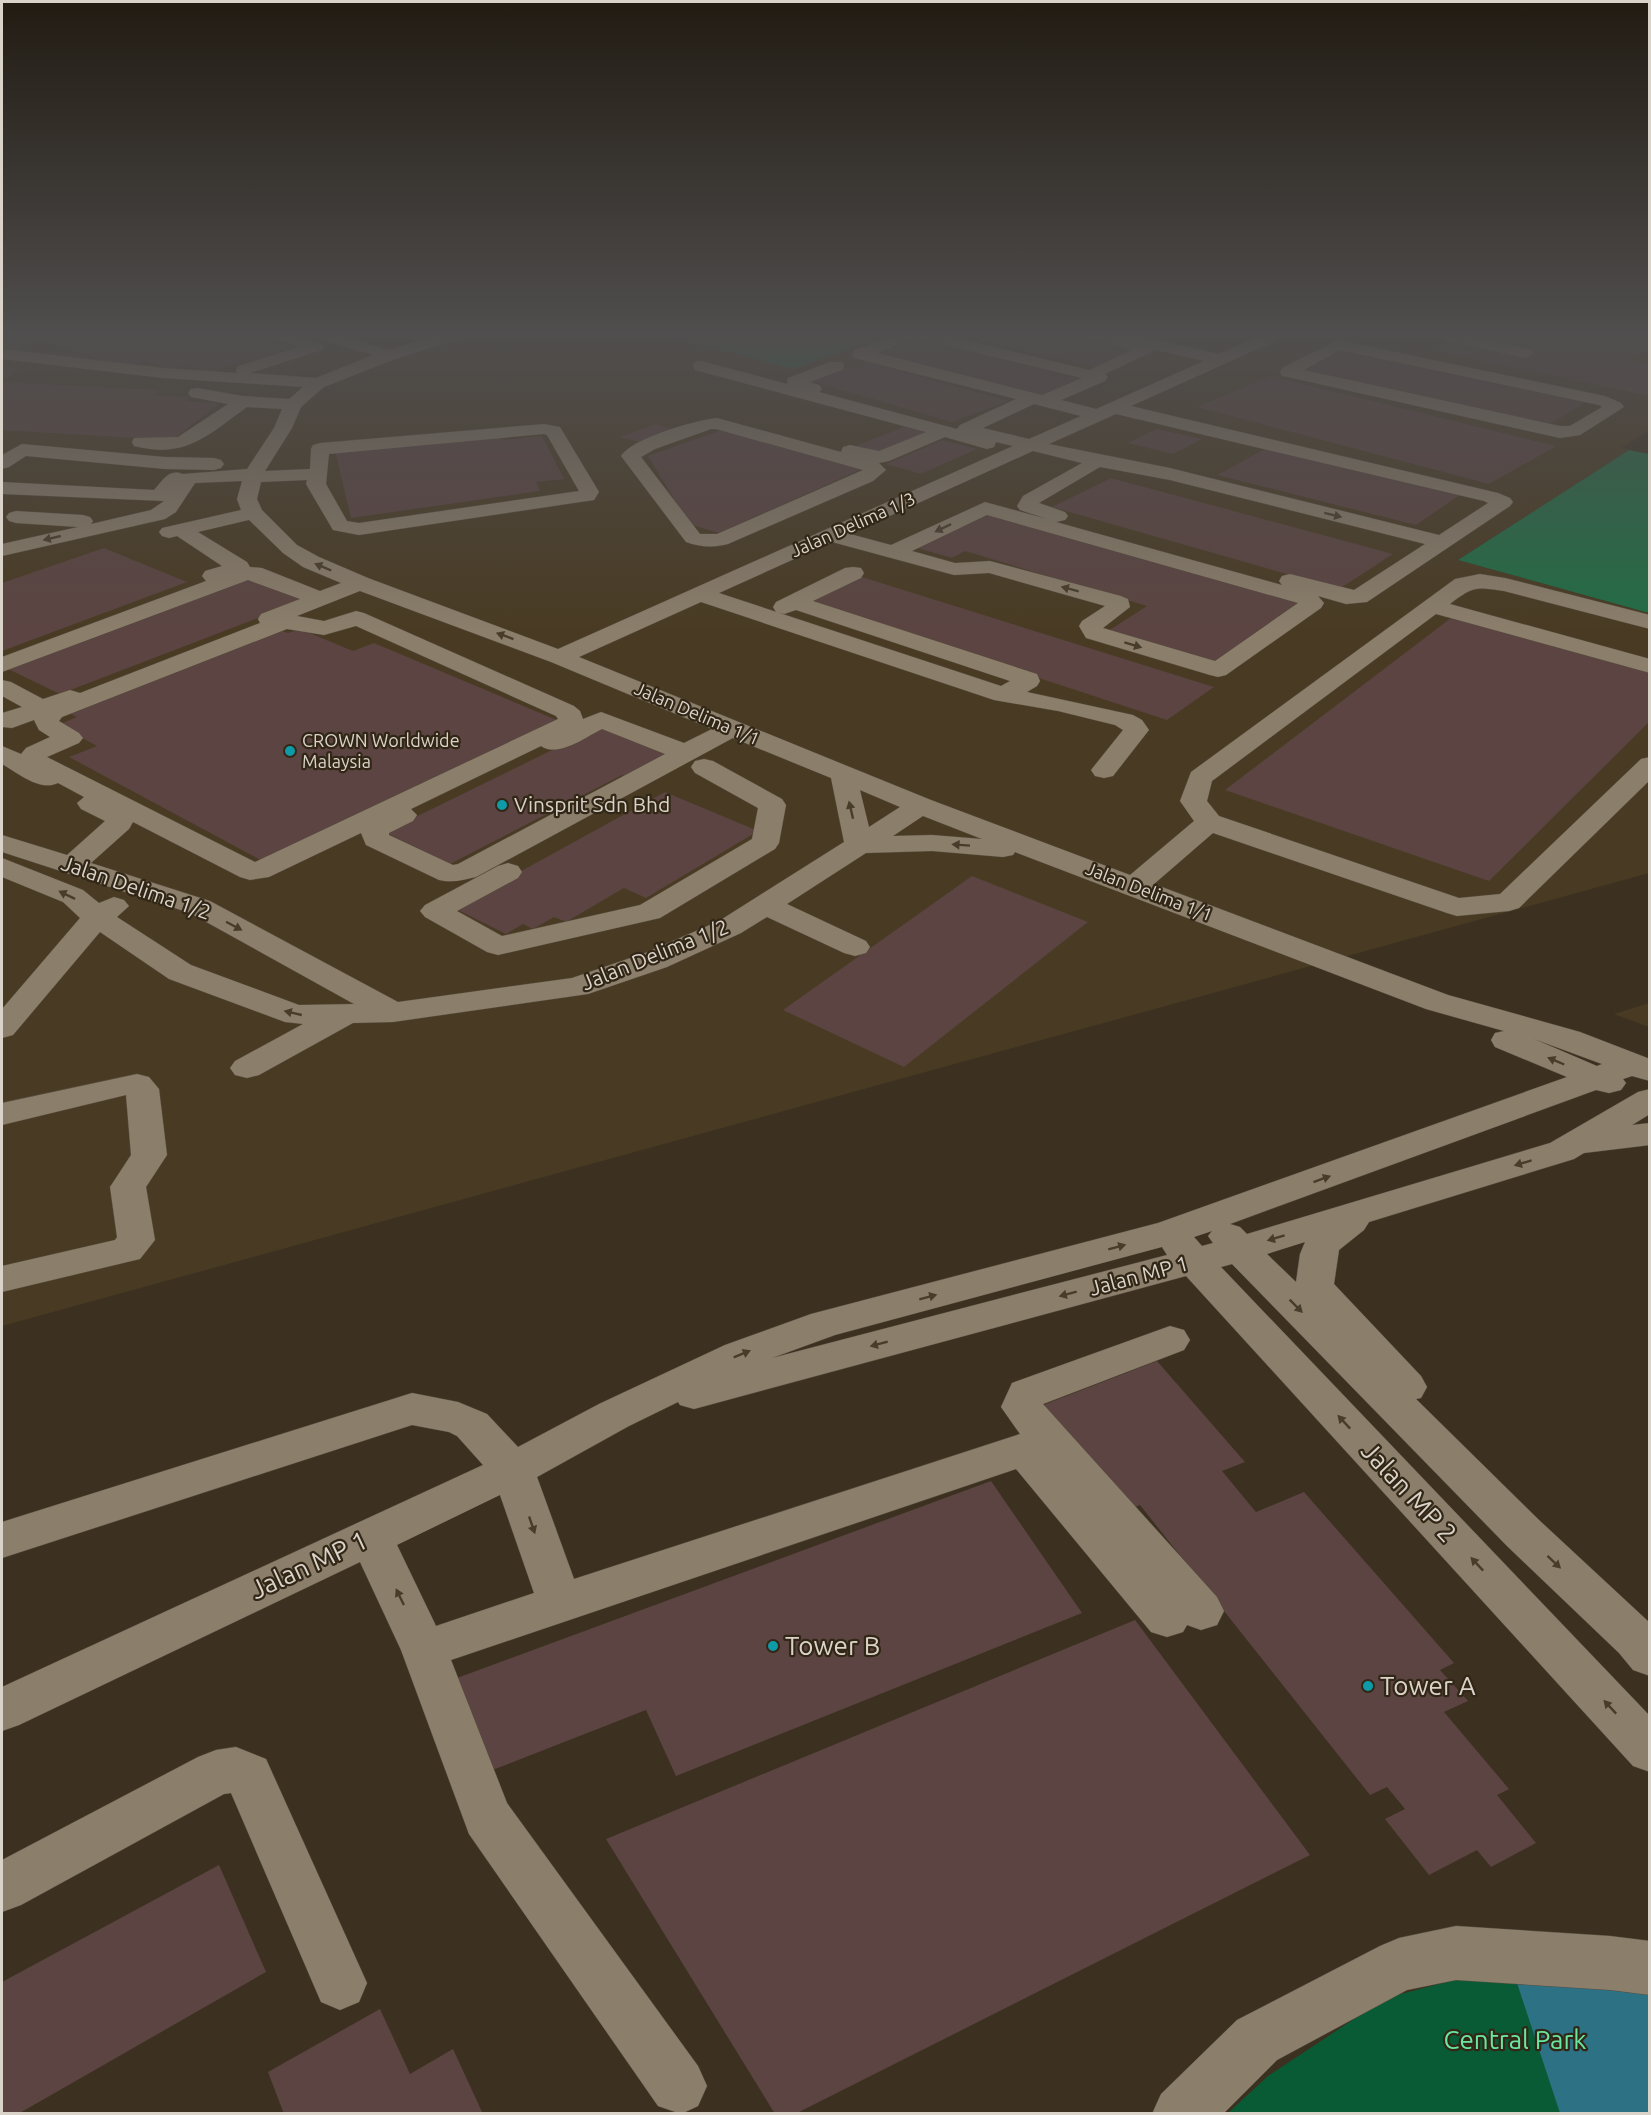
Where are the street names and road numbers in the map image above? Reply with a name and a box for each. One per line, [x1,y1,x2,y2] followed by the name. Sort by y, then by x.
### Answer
[787,488,918,560] street label: Jalan Delima 1/3
[632,678,763,748] street label: Jalan Delima 1/1
[58,850,214,924] street label: Jalan Delima 1/2
[1083,858,1216,924] street label: Jalan Delima 1/1
[578,914,732,995] street label: Jalan Delima 1/2
[1087,1250,1191,1300] street label: Jalan MP 1
[1356,1436,1463,1548] street label: Jalan MP 2
[246,1525,372,1604] street label: Jalan MP 1

